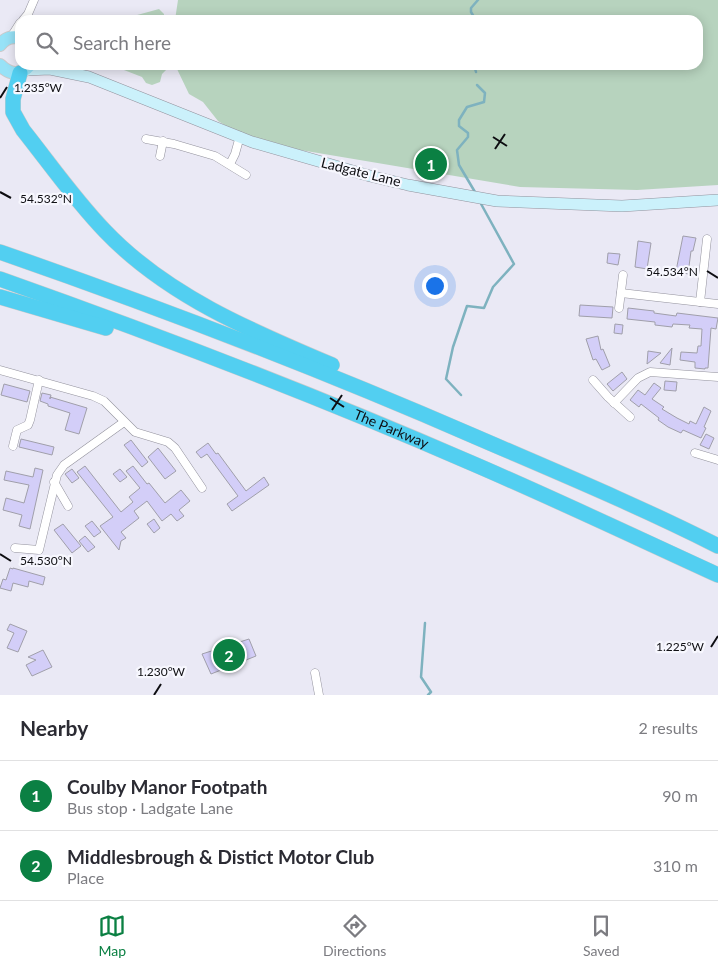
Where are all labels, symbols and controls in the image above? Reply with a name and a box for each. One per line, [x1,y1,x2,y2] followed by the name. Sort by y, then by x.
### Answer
[15,15,703,70] search box
[33,29,61,57] icon: search
[73,31,171,54] text: Search here
[14,80,63,95] text: 1.235°W
[415,145,447,183] pin: 1
[320,153,403,190] street label: Ladgate Lane
[20,191,72,206] text: 54.532°N
[646,264,698,279] text: 54.534°N
[422,273,448,299] your location
[352,405,432,452] street label: The Parkway
[20,553,72,568] text: 54.530°N
[213,636,245,674] pin: 2
[656,639,705,654] text: 1.225°W
[137,664,186,679] text: 1.230°W
[20,715,88,740] text: Nearby
[638,718,698,737] text: 2 results
[67,775,267,798] text: Coulby Manor Footpath
[31,786,41,805] text: 1
[662,786,698,805] text: 90 m
[67,798,233,817] text: Bus stop · Ladgate Lane
[67,845,374,868] text: Middlesbrough & Distict Motor Club
[31,856,41,875] text: 2
[653,856,698,875] text: 310 m
[67,868,104,887] text: Place
[98,912,126,959] tab: Map
[323,912,386,959] tab: Directions
[583,912,620,959] tab: Saved

